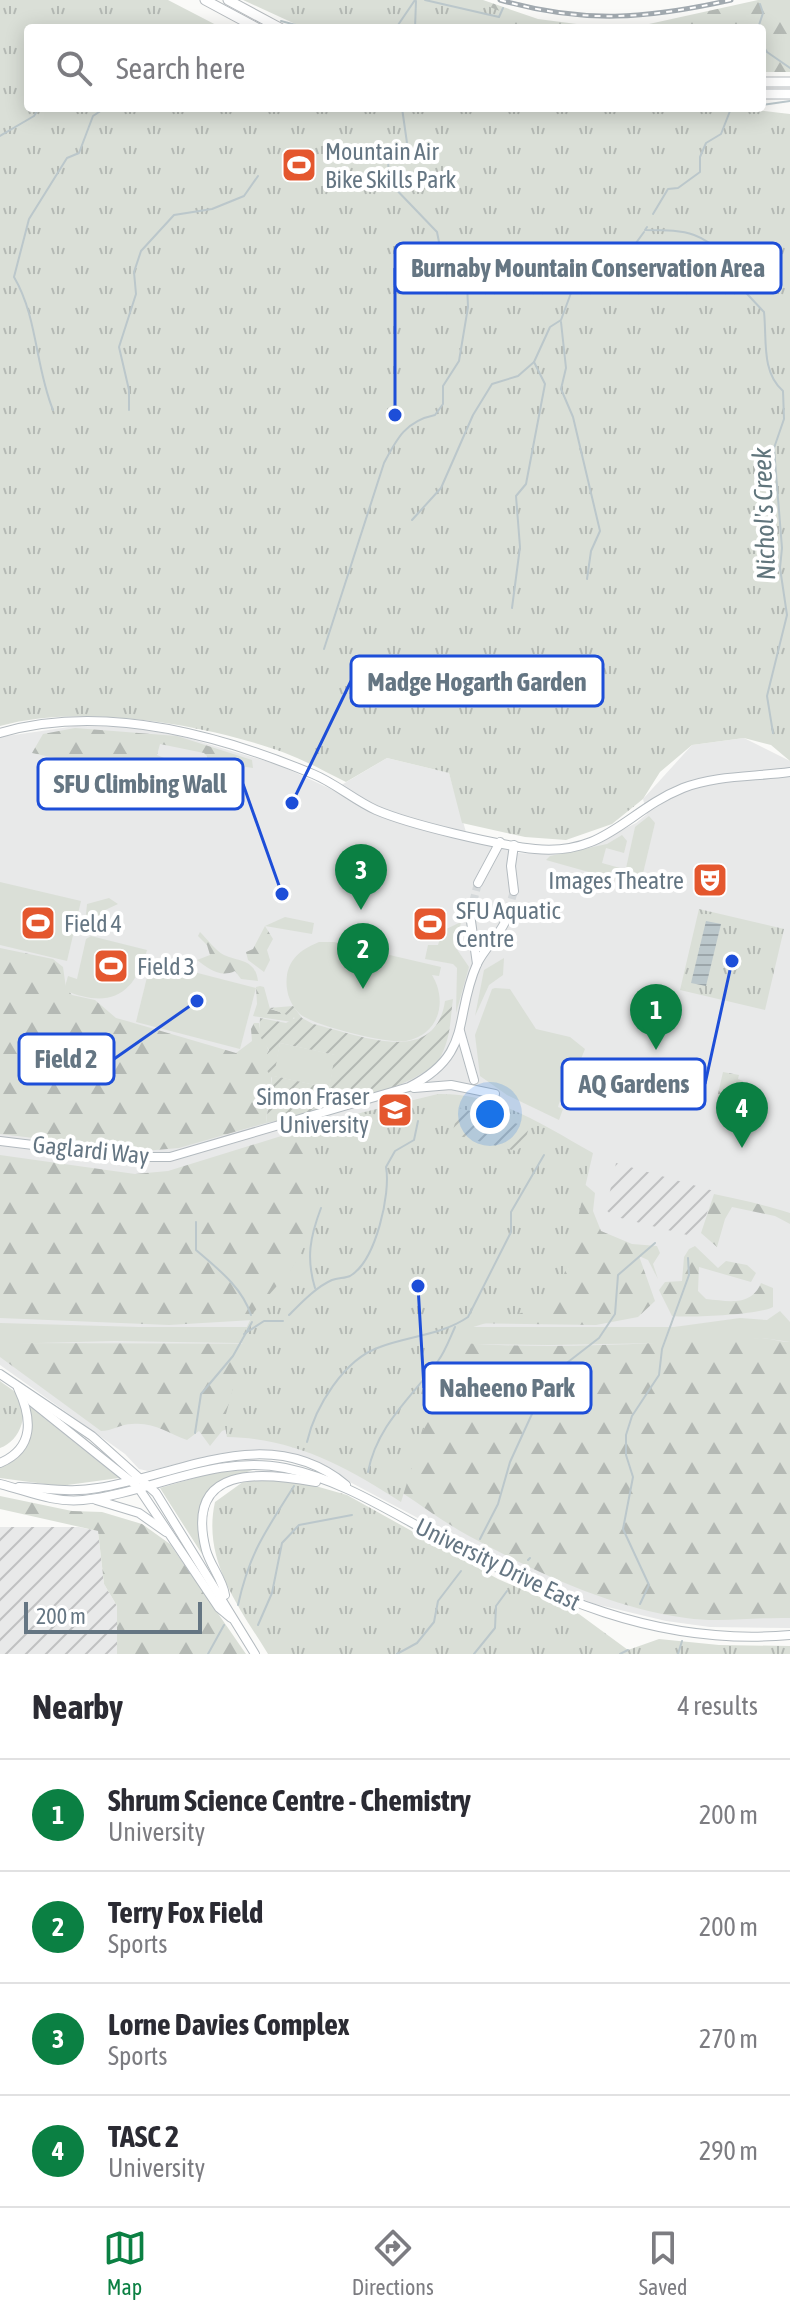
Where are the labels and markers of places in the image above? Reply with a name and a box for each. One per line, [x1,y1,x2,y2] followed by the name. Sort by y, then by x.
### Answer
[325,138,457,193] place label: Mountain Air Bike Skills Park
[280,146,318,184] sports icon: Mountain Air Bike Skills Park
[395,243,781,293] callout: Burnaby Mountain Conservation Area
[351,656,603,706] callout: Madge Hogarth Garden
[38,759,243,809] callout: SFU Climbing Wall
[335,844,387,910] pin: 3
[691,861,729,899] theatre icon: Images Theatre
[548,867,684,894] place label: Images Theatre
[456,897,561,952] place label: SFU Aquatic Centre
[19,904,57,942] sports icon: Field 4
[411,905,449,943] sports icon: SFU Aquatic Centre
[64,910,122,937] place label: Field 4
[337,923,389,989] pin: 2
[92,947,130,985] sports icon: Field 3
[137,953,195,980] place label: Field 3
[630,984,682,1050] pin: 1
[19,1034,114,1084] callout: Field 2
[562,1059,705,1109] callout: AQ Gardens
[716,1082,768,1148] pin: 4
[257,1083,370,1138] place label: Simon Fraser University
[376,1091,414,1129] school or university icon: Simon Fraser University
[424,1363,591,1413] callout: Naheeno Park

